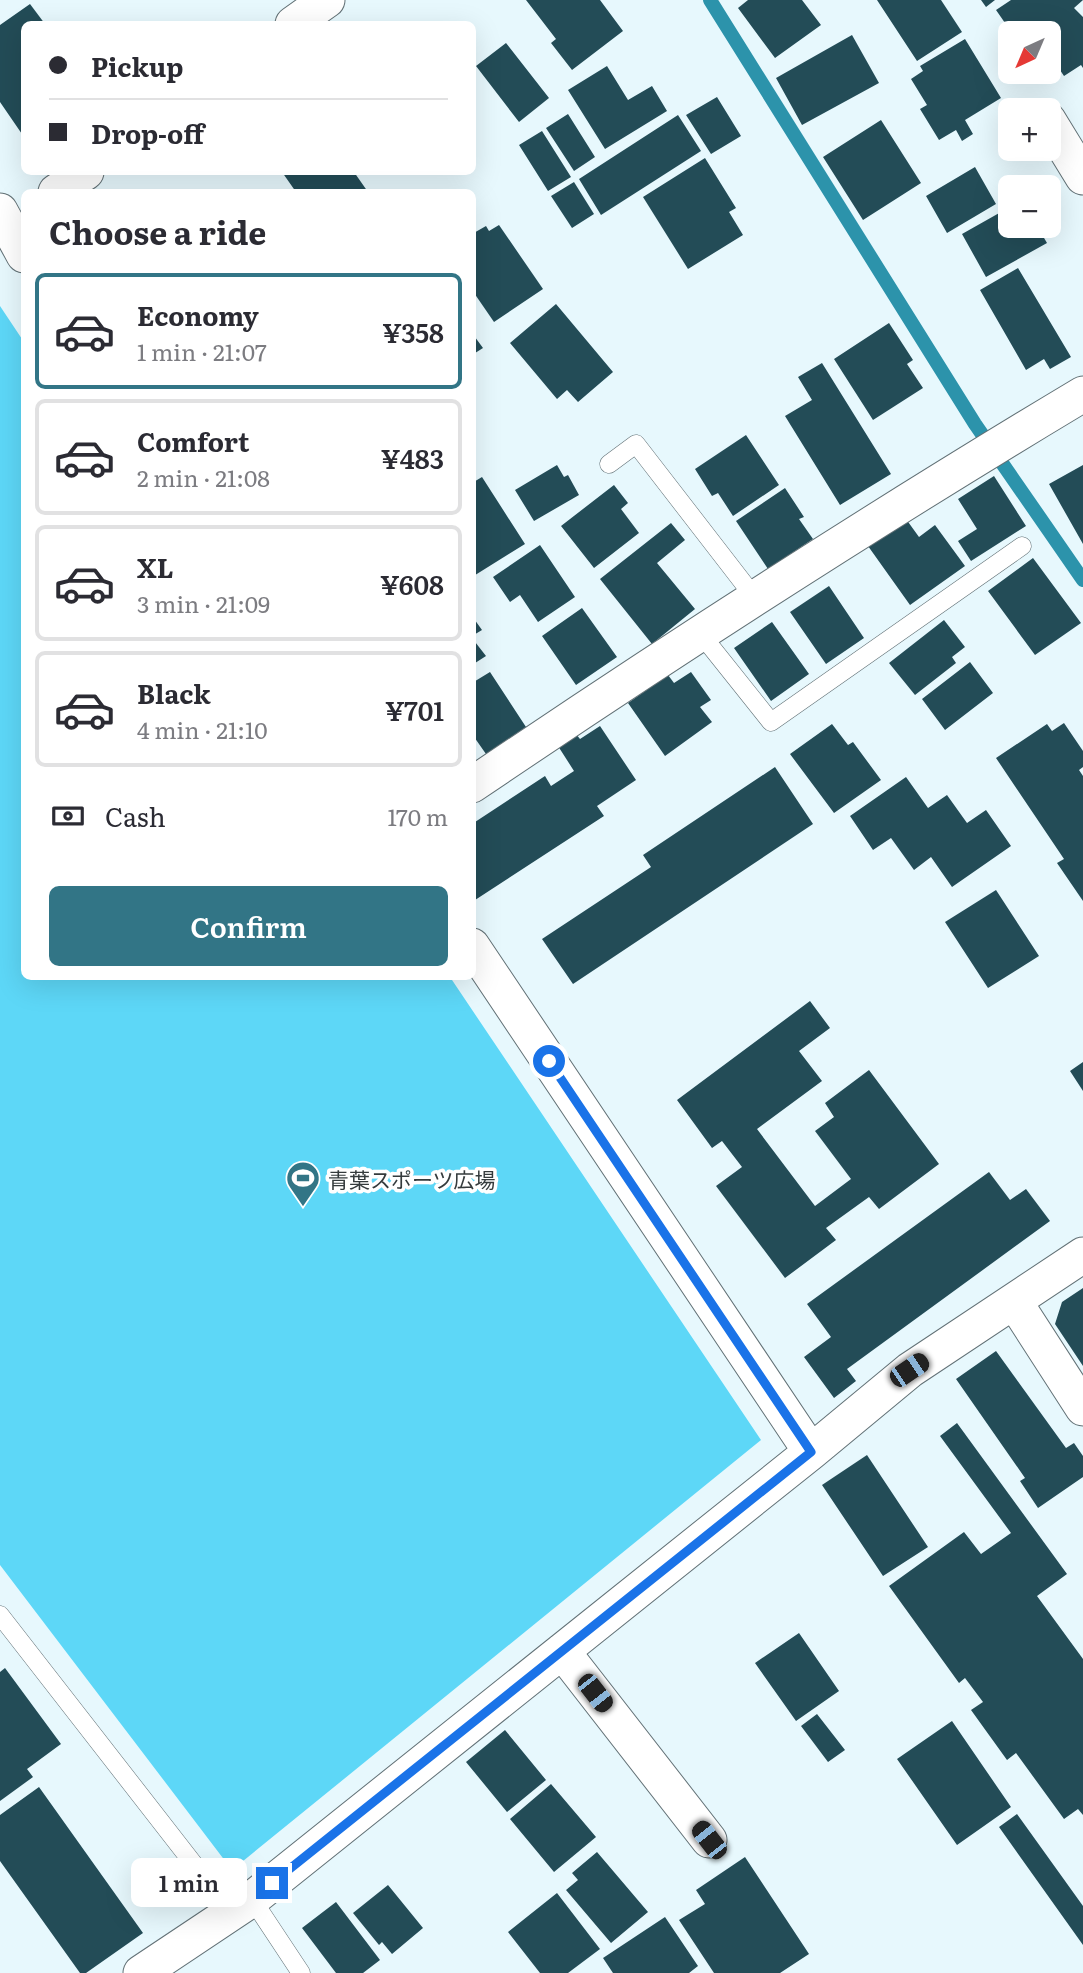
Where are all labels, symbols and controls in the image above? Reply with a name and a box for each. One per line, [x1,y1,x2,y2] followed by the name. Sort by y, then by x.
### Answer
[998,21,1060,84] north arrow
[998,21,1061,238] map controls
[91,46,183,85] text: Pickup
[998,98,1061,161] button: +
[91,113,204,152] text: Drop-off
[998,175,1061,238] button: −
[49,207,266,255] text: Choose a ride
[137,295,259,334] text: Economy
[53,300,116,363] icon: car
[382,312,444,351] text: ¥358
[137,334,267,368] text: 1 min · 21:07
[137,421,249,460] text: Comfort
[53,426,116,489] icon: car
[381,438,444,477] text: ¥483
[137,460,270,494] text: 2 min · 21:08
[137,547,174,586] text: XL
[53,552,116,615] icon: car
[380,564,444,603] text: ¥608
[137,586,270,620] text: 3 min · 21:09
[137,673,211,712] text: Black
[53,678,116,741] icon: car
[385,690,444,729] text: ¥701
[137,712,268,746] text: 4 min · 21:10
[105,796,166,835] text: Cash
[49,797,87,835] icon: cash
[387,799,448,833] text: 170 m
[49,886,448,966] button: Confirm
[533,1045,565,1077] route start
[284,1159,322,1208] sports icon: 青葉スポーツ広場
[328,1163,496,1194] place label: 青葉スポーツ広場
[886,1350,933,1390] car
[574,1670,617,1716] car
[688,1817,731,1863] car
[132,1858,247,1908] callout: 1 min
[159,1865,219,1899] text: 1 min
[256,1867,288,1899] route end

